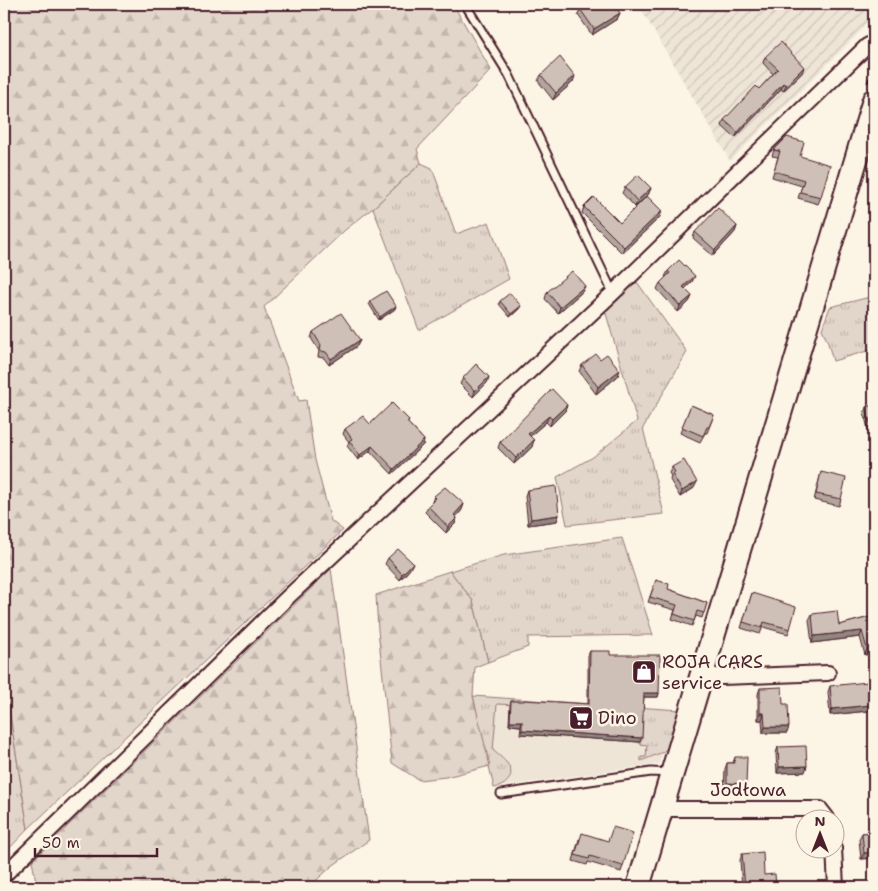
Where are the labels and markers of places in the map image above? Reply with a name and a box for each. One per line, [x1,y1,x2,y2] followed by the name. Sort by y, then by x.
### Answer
[662,650,763,695] place label: ROJA CARS service
[631,659,657,685] shop icon: ROJA CARS service
[568,705,594,731] supermarket icon: Dino
[598,706,637,730] place label: Dino

